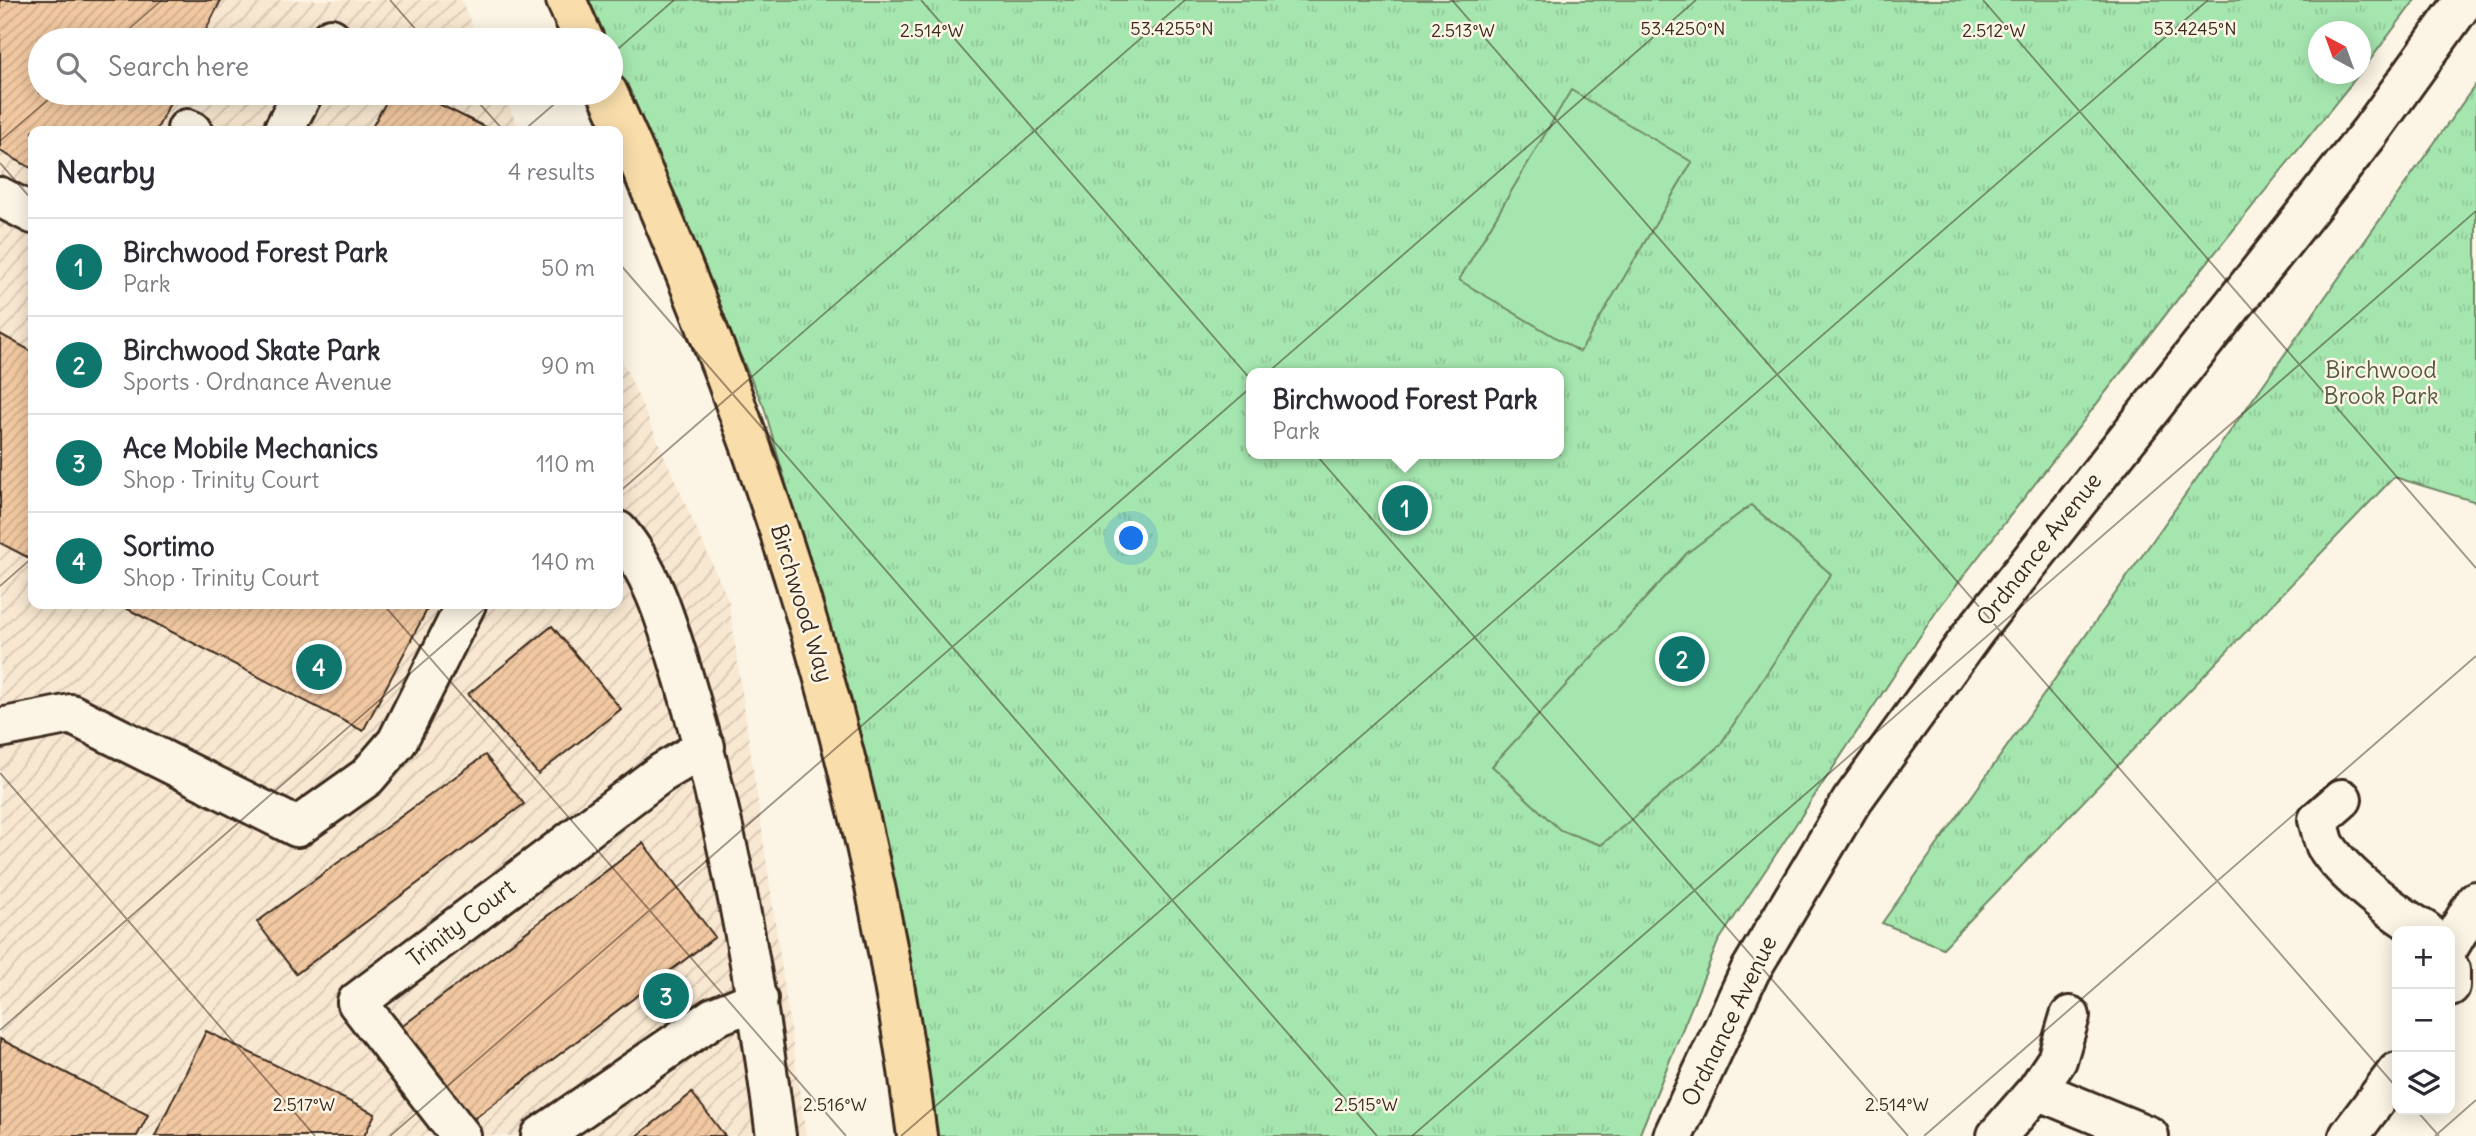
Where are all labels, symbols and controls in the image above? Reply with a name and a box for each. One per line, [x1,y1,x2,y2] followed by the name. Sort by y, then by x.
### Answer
[1130,17,1214,40] text: 53.4255°N
[1641,17,1725,40] text: 53.4250°N
[2153,17,2237,40] text: 53.4245°N
[900,19,964,42] text: 2.514°W
[1431,19,1495,42] text: 2.513°W
[1962,19,2026,42] text: 2.512°W
[2308,21,2371,84] north arrow
[28,28,623,105] search box
[52,48,90,86] icon: search
[108,50,249,83] text: Search here
[56,153,156,191] text: Nearby
[508,157,595,186] text: 4 results
[123,236,388,269] text: Birchwood Forest Park
[74,253,84,282] text: 1
[541,253,595,282] text: 50 m
[123,269,171,298] text: Park
[123,334,380,367] text: Birchwood Skate Park
[73,351,85,380] text: 2
[541,351,595,380] text: 90 m
[2324,355,2438,410] park label: Birchwood Brook Park
[123,367,392,396] text: Sports · Ordnance Avenue
[1246,368,1564,459] popup
[1273,383,1537,416] text: Birchwood Forest Park
[1273,416,1320,445] text: Park
[123,432,378,465] text: Ace Mobile Mechanics
[72,449,86,478] text: 3
[536,449,595,478] text: 110 m
[123,465,319,494] text: Shop · Trinity Court
[1970,466,2107,631] street label: Ordnance Avenue
[1382,482,1428,534] pin: 1
[765,520,840,685] street label: Birchwood Way
[1114,521,1148,555] your location
[123,530,215,563] text: Sortimo
[72,547,86,576] text: 4
[532,547,595,576] text: 140 m
[123,563,319,592] text: Shop · Trinity Court
[1659,633,1705,685] pin: 2
[296,641,342,693] pin: 4
[401,872,521,973] street label: Trinity Court
[2392,926,2455,1115] map controls
[2392,926,2455,989] button: +
[1675,931,1782,1111] street label: Ordnance Avenue
[643,970,689,1022] pin: 3
[2392,989,2455,1052] button: −
[2392,1052,2455,1115] button: layers
[273,1093,335,1116] text: 2.517°W
[803,1093,867,1116] text: 2.516°W
[1334,1093,1398,1116] text: 2.515°W
[1865,1093,1929,1116] text: 2.514°W

